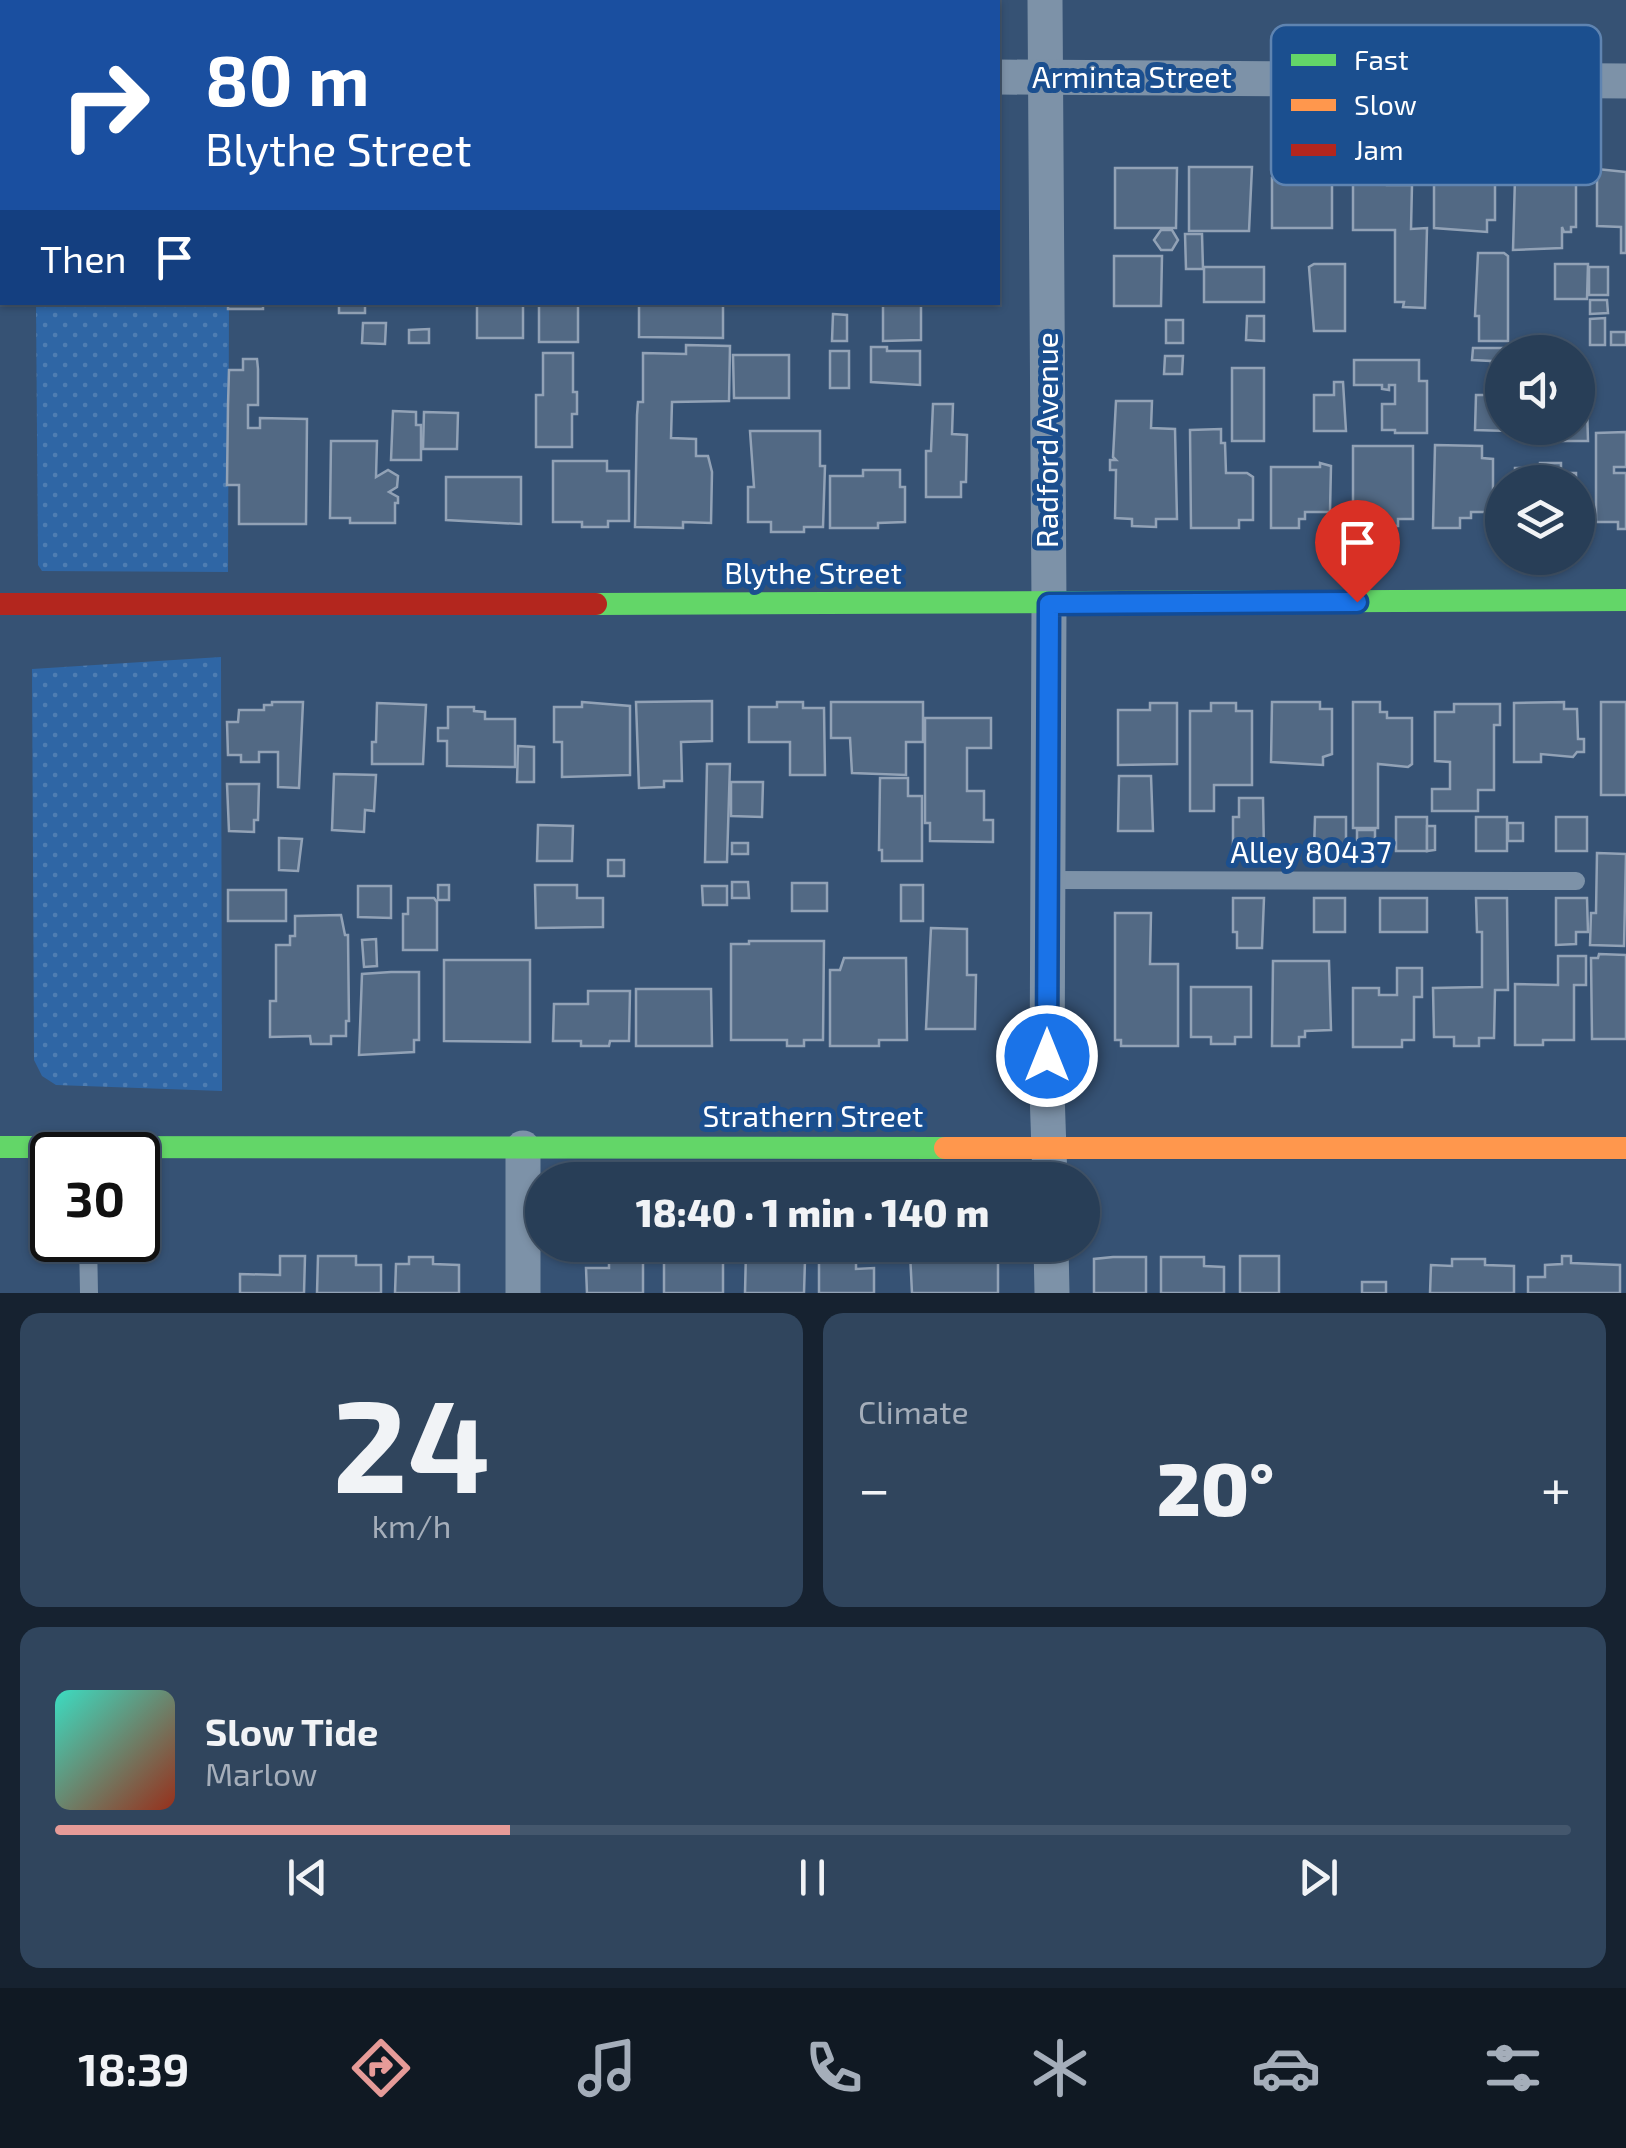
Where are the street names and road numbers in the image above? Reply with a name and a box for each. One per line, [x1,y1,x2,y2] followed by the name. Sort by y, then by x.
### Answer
[1032,58,1232,94] street label: Arminta Street
[1028,332,1064,548] street label: Radford Avenue
[724,554,902,590] street label: Blythe Street
[1230,833,1392,869] street label: Alley 80437
[702,1097,924,1133] street label: Strathern Street

